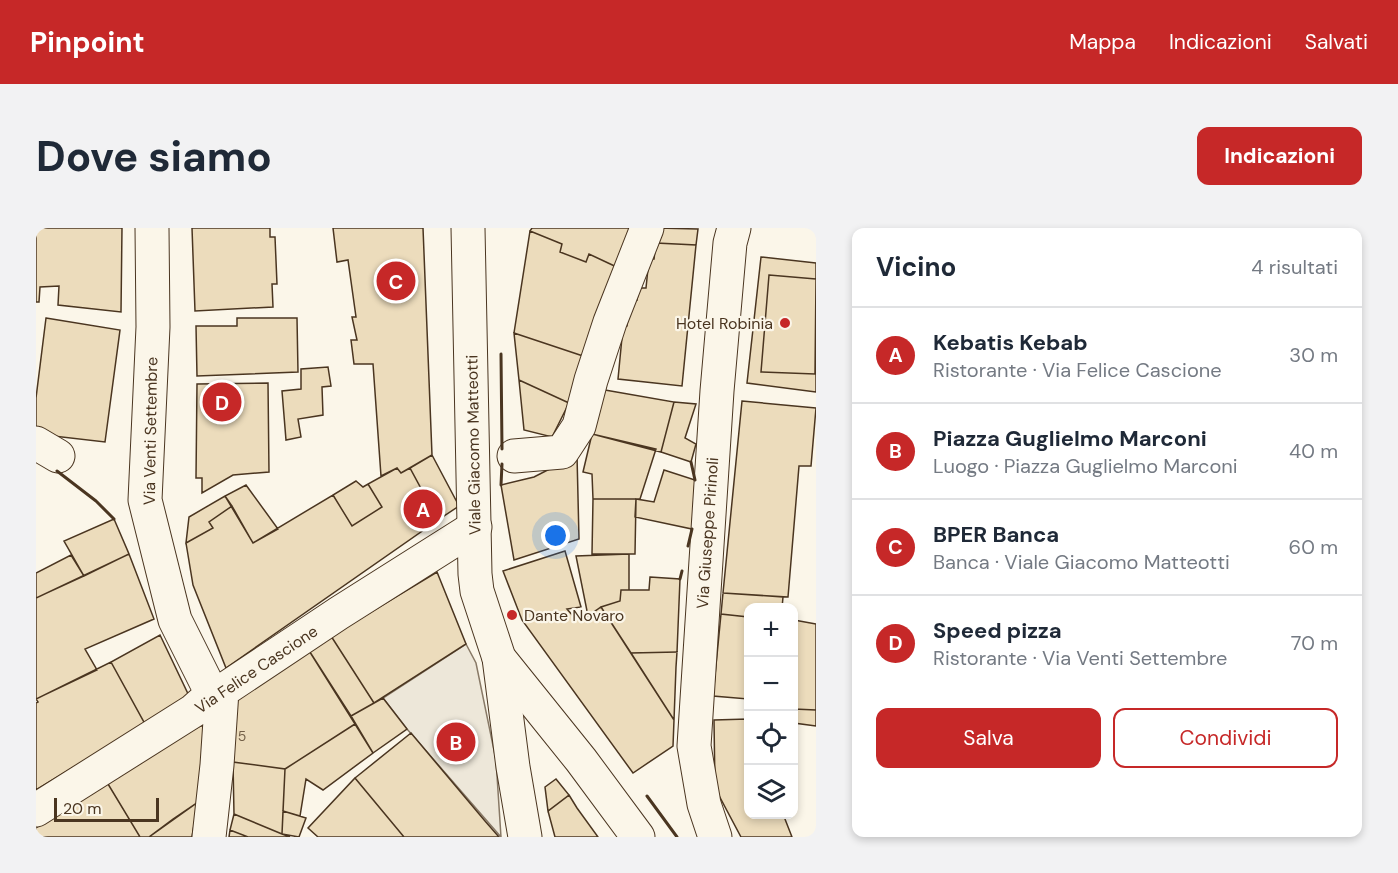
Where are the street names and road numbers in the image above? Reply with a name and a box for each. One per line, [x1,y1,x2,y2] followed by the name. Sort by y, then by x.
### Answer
[461,355,486,535] street label: Viale Giacomo Matteotti
[139,357,162,505] street label: Via Venti Settembre
[692,456,723,610] street label: Via Giuseppe Pirinoli
[191,621,322,718] street label: Via Felice Cascione

